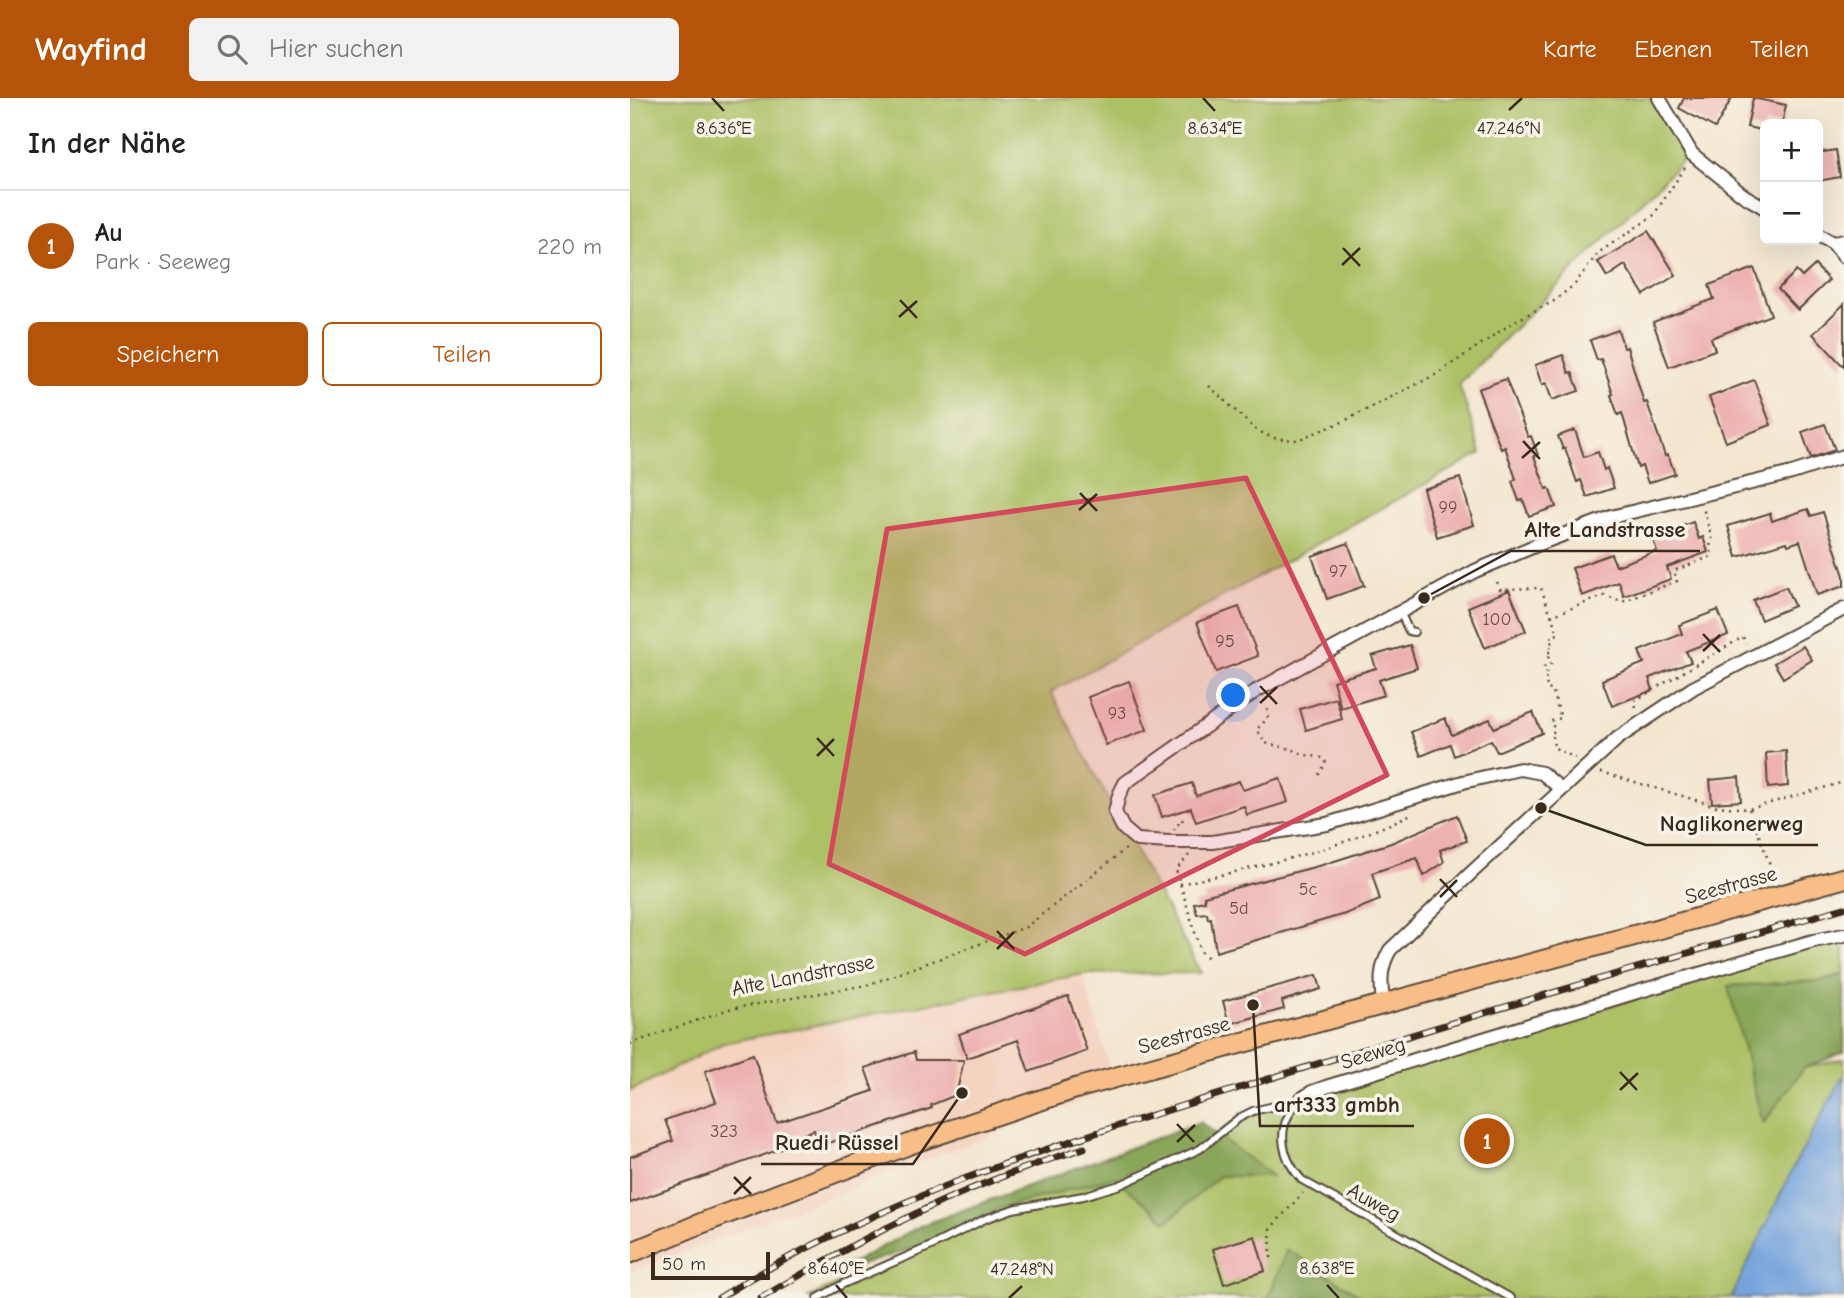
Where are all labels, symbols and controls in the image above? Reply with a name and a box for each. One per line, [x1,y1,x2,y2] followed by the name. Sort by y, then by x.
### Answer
[189,18,679,81] search box
[35,30,147,68] text: Wayfind
[213,30,251,68] icon: search
[269,34,404,64] text: Hier suchen
[1543,35,1596,63] text: Karte
[1634,35,1712,63] text: Ebenen
[1750,35,1809,63] text: Teilen
[696,118,752,139] text: 8.636°E
[1188,118,1243,139] text: 8.634°E
[1477,118,1541,139] text: 47.246°N
[1760,119,1823,245] map controls
[1760,119,1823,182] button: +
[28,126,186,161] text: In der Nähe
[1760,182,1823,245] button: −
[95,218,123,248] text: Au
[46,233,56,260] text: 1
[537,233,602,260] text: 220 m
[95,248,231,275] text: Park · Seeweg
[28,322,308,386] button: Speichern
[322,322,602,386] button: Teilen
[1438,497,1458,518] house number: 99
[1511,507,1700,551] callout: Alte Landstrasse
[1525,516,1686,543] text: Alte Landstrasse
[1329,561,1348,582] house number: 97
[1482,609,1512,630] house number: 100
[1215,631,1235,652] house number: 95
[1216,678,1250,712] your location
[1108,703,1126,724] house number: 93
[1646,801,1818,845] callout: Naglikonerweg
[1660,810,1804,837] text: Naglikonerweg
[1682,861,1780,909] street label: Seestrasse
[1299,879,1318,900] house number: 5c
[1229,898,1249,919] house number: 5d
[730,949,876,1001] street label: Alte Landstrasse
[1135,1011,1233,1059] street label: Seestrasse
[1338,1032,1408,1074] street label: Seeweg
[1260,1082,1414,1126] callout: art333 gmbh
[1274,1091,1400,1118] text: art333 gmbh
[1464,1115,1510,1167] pin: 1
[761,1120,913,1164] callout: Ruedi Rüssel
[710,1121,738,1142] house number: 323
[775,1129,899,1156] text: Ruedi Rüssel
[1343,1178,1405,1226] street label: Auweg
[651,1249,770,1281] scale bar
[662,1253,706,1275] text: 50 m
[808,1258,865,1279] text: 8.640°E
[1299,1258,1355,1279] text: 8.638°E
[990,1259,1054,1280] text: 47.248°N

